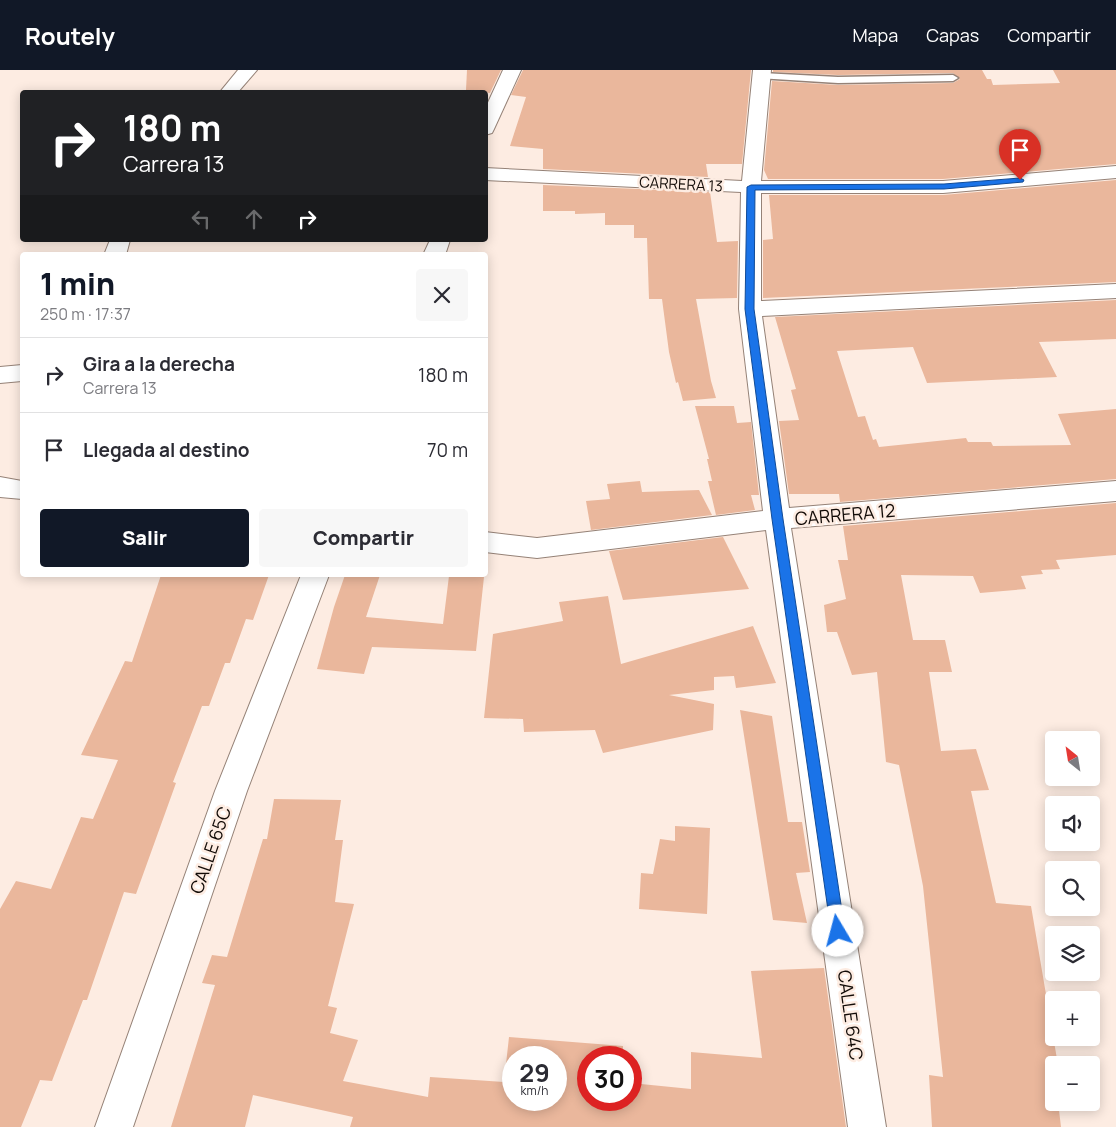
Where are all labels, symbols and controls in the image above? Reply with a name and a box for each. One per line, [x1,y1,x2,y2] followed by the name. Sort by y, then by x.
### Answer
[25,19,115,52] text: Routely
[852,23,898,47] text: Mapa
[926,23,979,47] text: Capas
[1007,23,1091,47] text: Compartir
[123,104,221,152] text: 180 m
[40,110,105,175] icon: right
[999,129,1041,180] pin
[1006,136,1034,164] icon: arrive
[123,149,224,179] text: Carrera 13
[639,171,723,197] street label: CARRERA 13
[187,205,215,233] icon: left
[240,205,268,233] icon: ahead
[293,205,321,233] icon: right
[40,263,115,304] text: 1 min
[416,269,468,321] button: close
[40,303,131,325] text: 250 m · 17:37
[83,351,235,377] text: Gira a la derecha
[40,361,68,389] icon: right
[418,362,468,388] text: 180 m
[83,377,157,399] text: Carrera 13
[40,436,68,464] icon: arrive
[83,437,250,463] text: Llegada al destino
[427,437,468,463] text: 70 m
[794,498,896,530] street label: CARRERA 12
[40,509,249,567] button: Salir
[259,509,468,567] button: Compartir
[1045,731,1100,786] north arrow
[1045,731,1100,1111] map controls
[1045,796,1100,851] button: sound
[184,803,236,897] street label: CALLE 65C
[1045,861,1100,916] button: search
[811,904,863,956] position arrow
[1045,926,1100,981] button: layers
[833,968,869,1062] street label: CALLE 64C
[1045,991,1100,1046] button: +
[577,1046,642,1111] speed limit sign: 30
[519,1055,550,1090] text: 29
[1045,1056,1100,1111] button: −
[521,1082,548,1099] text: km/h

